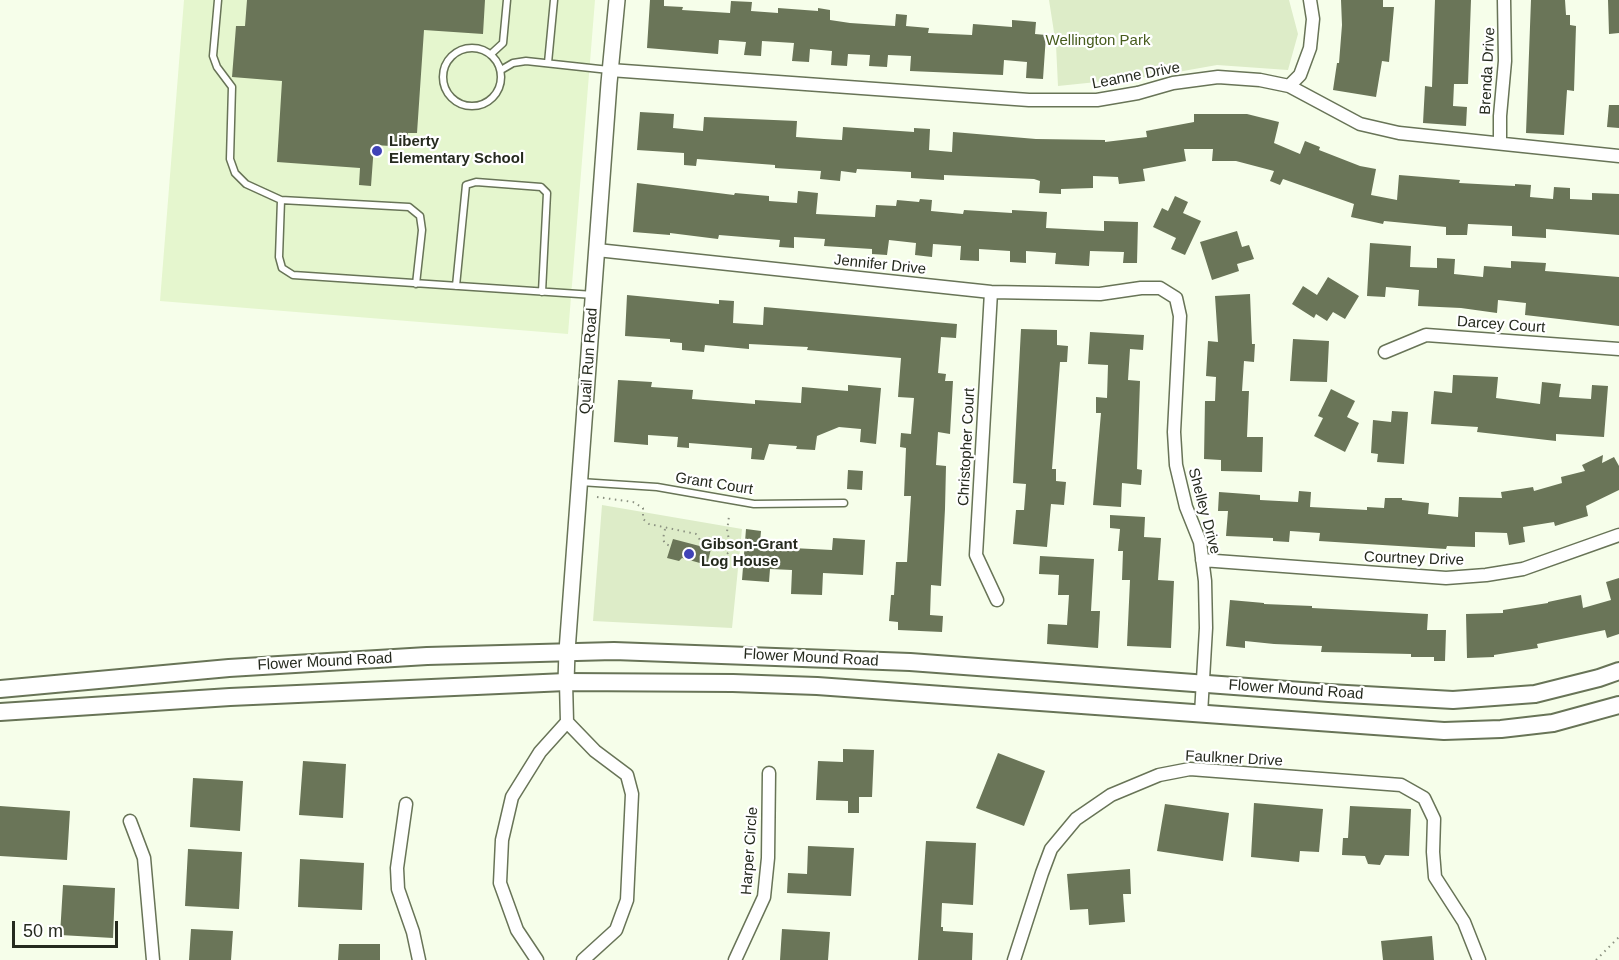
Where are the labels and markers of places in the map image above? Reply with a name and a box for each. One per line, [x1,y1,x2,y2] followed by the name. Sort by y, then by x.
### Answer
[389,133,524,168] place label: Liberty Elementary School
[370,144,384,158] marker: Liberty Elementary School
[701,536,798,571] place label: Gibson-Grant Log House
[682,547,696,561] marker: Gibson-Grant Log House

